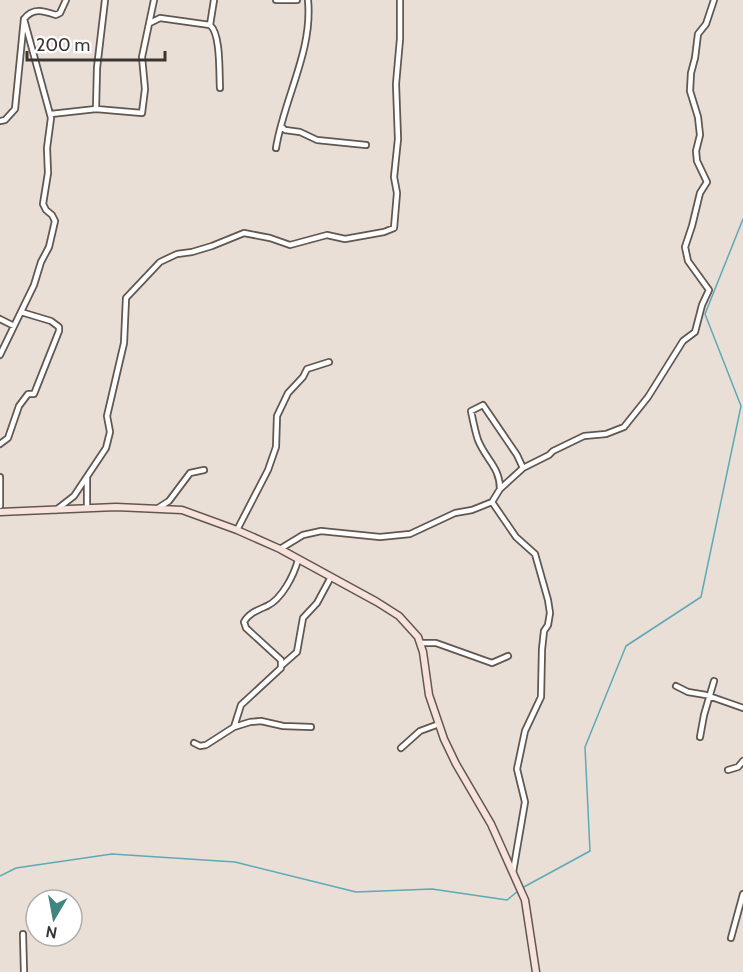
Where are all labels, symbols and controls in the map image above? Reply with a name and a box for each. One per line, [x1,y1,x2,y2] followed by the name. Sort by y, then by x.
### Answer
[27,24,165,62] scale bar
[36,34,90,56] text: 200 m
[24,888,84,948] north arrow
[44,922,59,943] text: N

